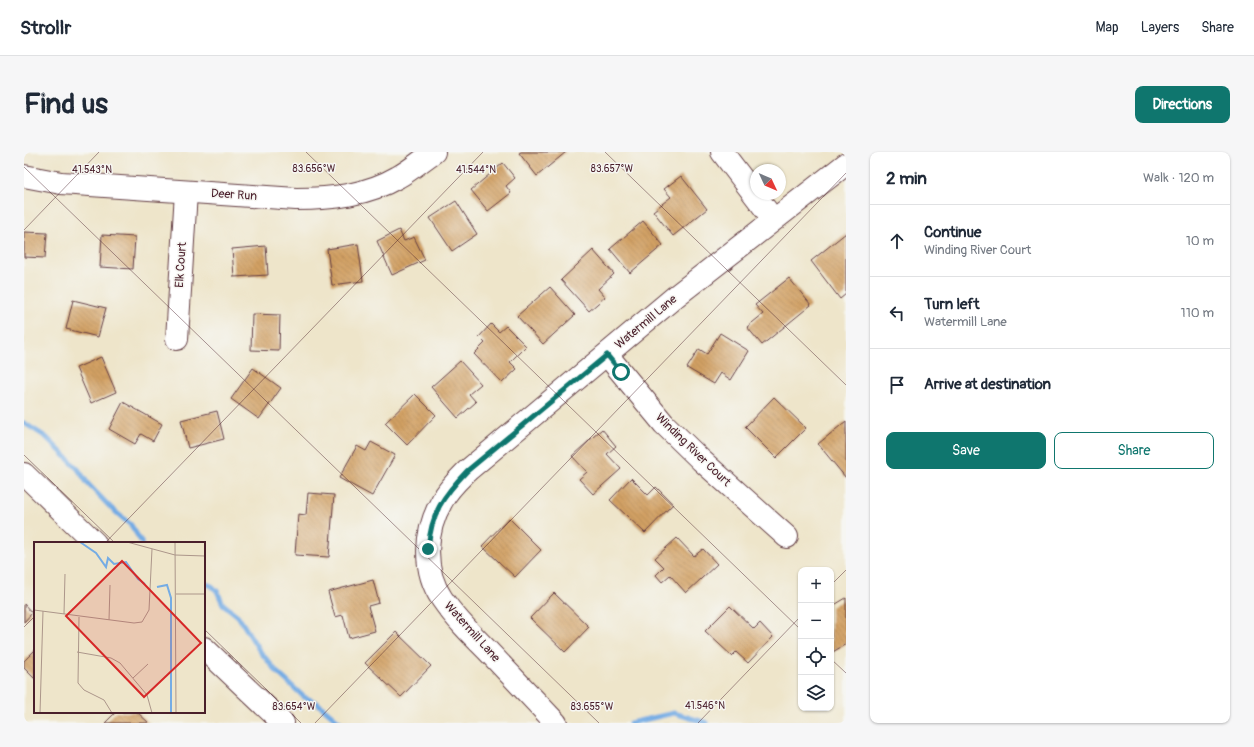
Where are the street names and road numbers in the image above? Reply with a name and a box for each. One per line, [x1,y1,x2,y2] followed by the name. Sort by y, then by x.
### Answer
[211,186,258,204] street label: Deer Run
[172,242,190,288] street label: Elk Court
[612,292,680,352] street label: Watermill Lane
[652,410,734,490] street label: Winding River Court
[441,599,503,665] street label: Watermill Lane

